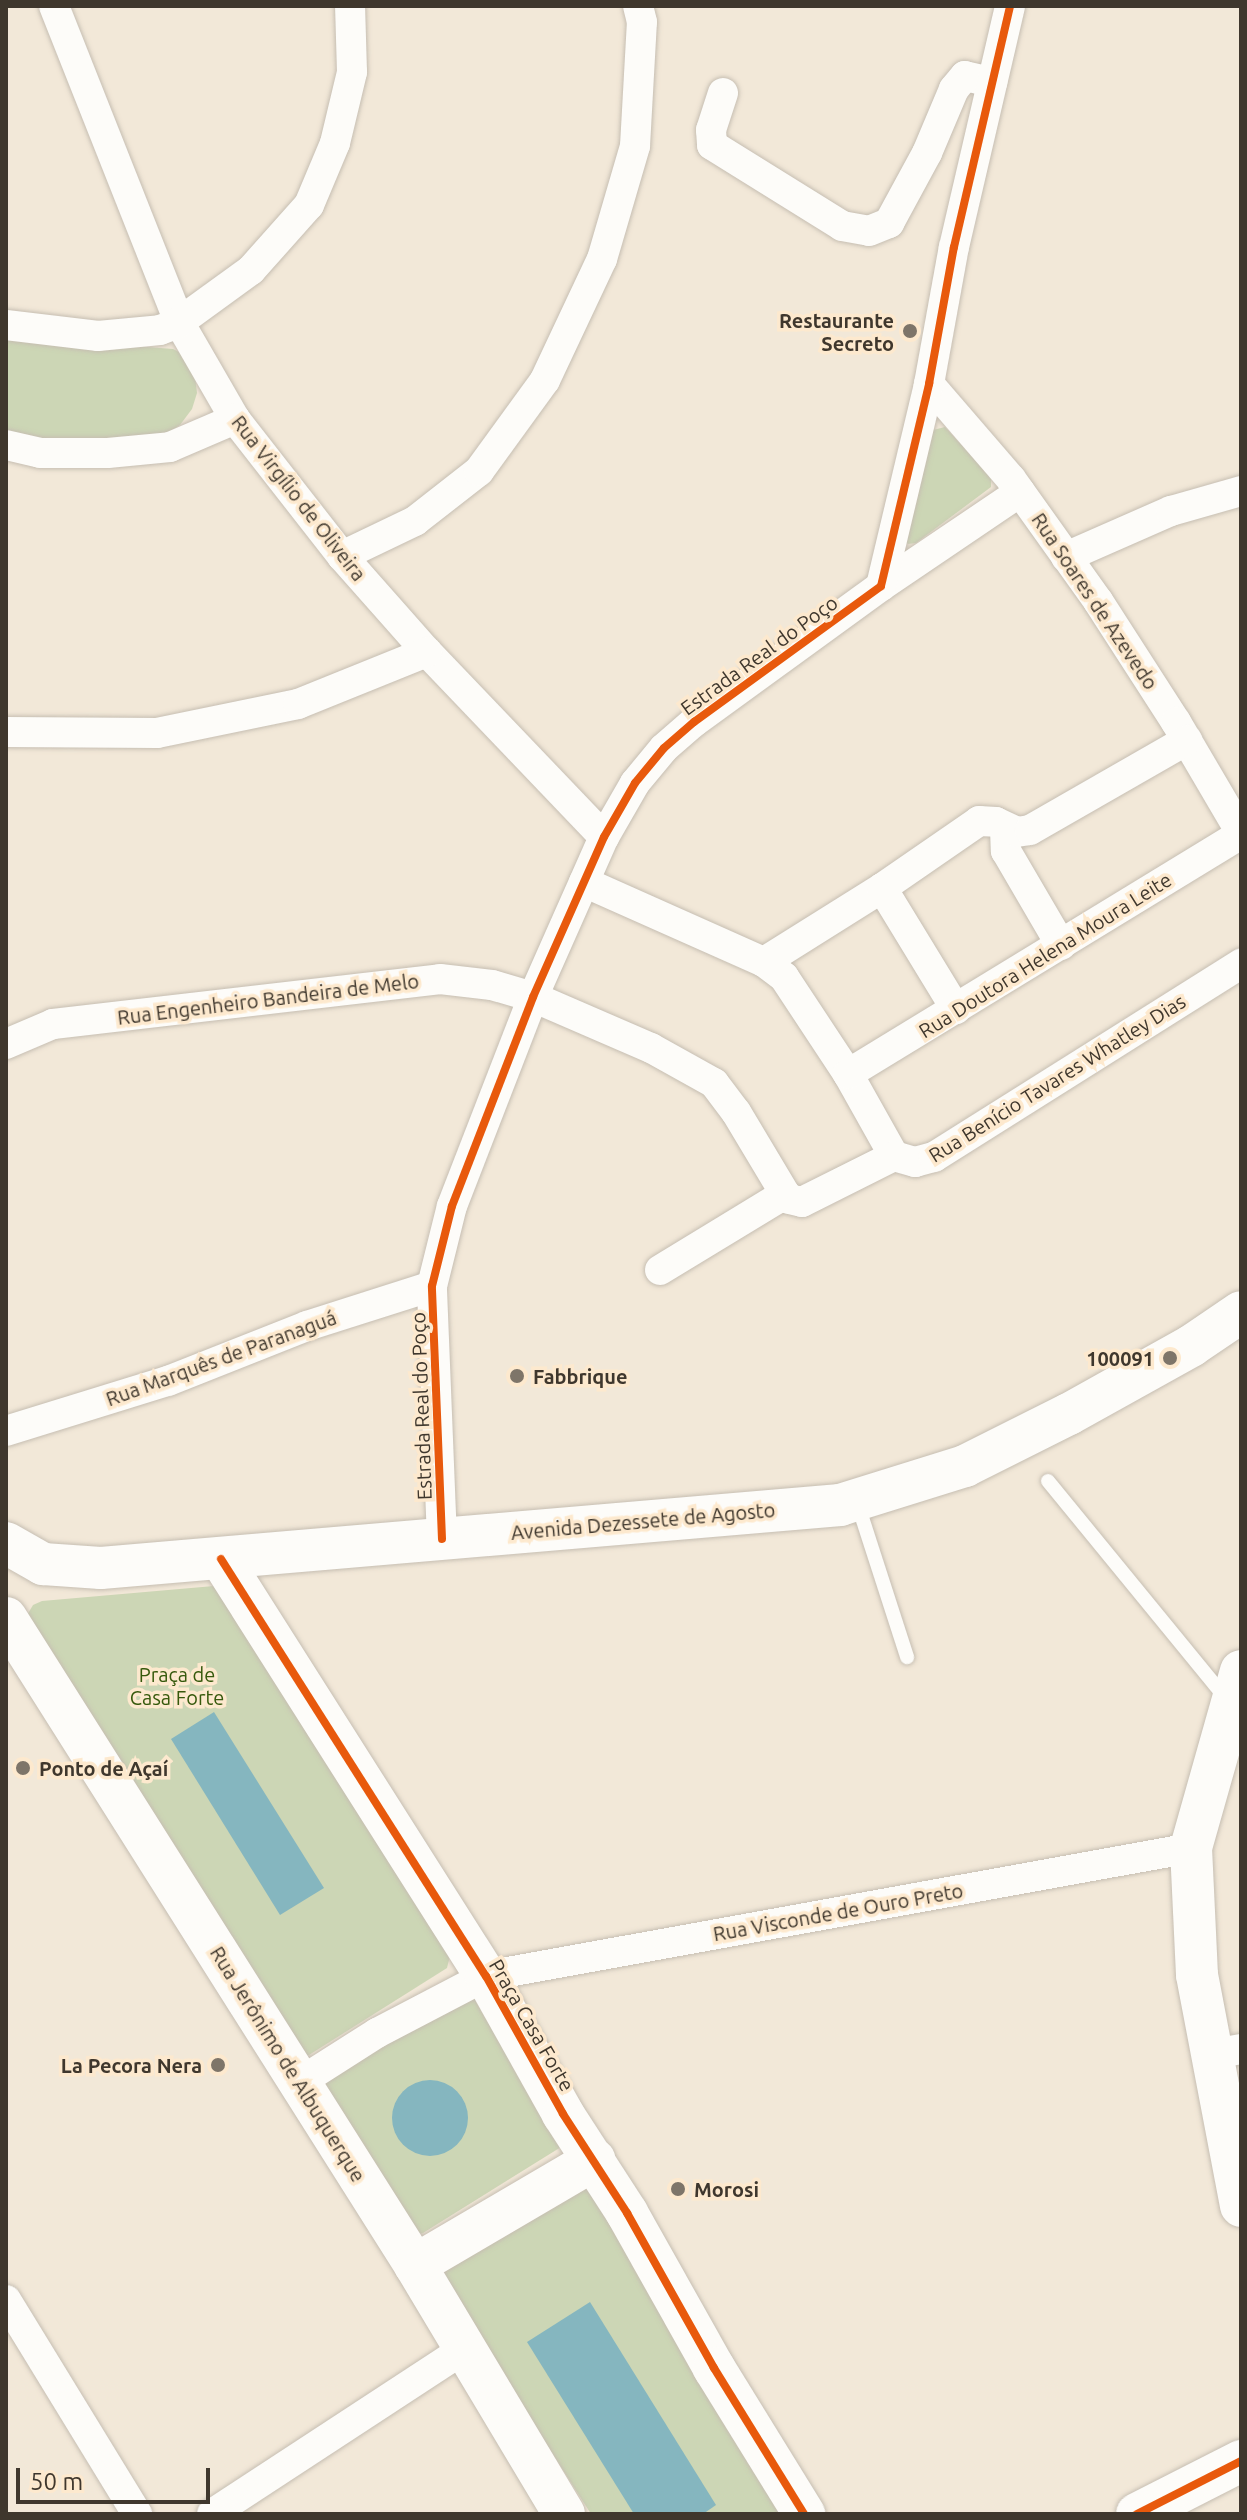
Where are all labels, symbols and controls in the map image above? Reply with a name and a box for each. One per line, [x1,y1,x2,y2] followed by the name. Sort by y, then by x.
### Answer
[779,308,894,355] place label: Restaurante Secreto
[901,322,919,340] marker: Restaurante Secreto
[227,410,371,586] street label: Rua Virgílio de Oliveira
[1027,508,1163,694] street label: Rua Soares de Azevedo
[676,590,842,720] street label: Estrada Real do Poço
[914,867,1176,1043] street label: Rua Doutora Helena Moura Leite
[116,969,420,1029] street label: Rua Engenheiro Bandeira de Melo
[924,989,1190,1167] street label: Rua Benício Tavares Whatley Dias
[102,1305,340,1411] street label: Rua Marquês de Paranaguá
[406,1312,436,1500] street label: Estrada Real do Poço
[1086,1346,1154,1370] place label: 100091
[1161,1349,1179,1367] marker: 100091
[533,1364,627,1388] place label: Fabbrique
[508,1367,526,1385] marker: Fabbrique
[510,1497,776,1545] street label: Avenida Dezessete de Agosto
[130,1663,224,1710] park label: Praça de Casa Forte
[39,1756,168,1780] place label: Ponto de Açaí
[14,1759,32,1777] marker: Ponto de Açaí
[711,1878,965,1946] street label: Rua Visconde de Ouro Preto
[205,1942,371,2186] street label: Rua Jerônimo de Albuquerque
[484,1955,580,2095] street label: Praça Casa Forte
[61,2053,202,2077] place label: La Pecora Nera
[209,2056,227,2074] marker: La Pecora Nera
[694,2177,759,2201] place label: Morosi
[669,2180,687,2198] marker: Morosi
[20,2452,214,2502] scale bar
[30,2468,83,2495] text: 50 m

